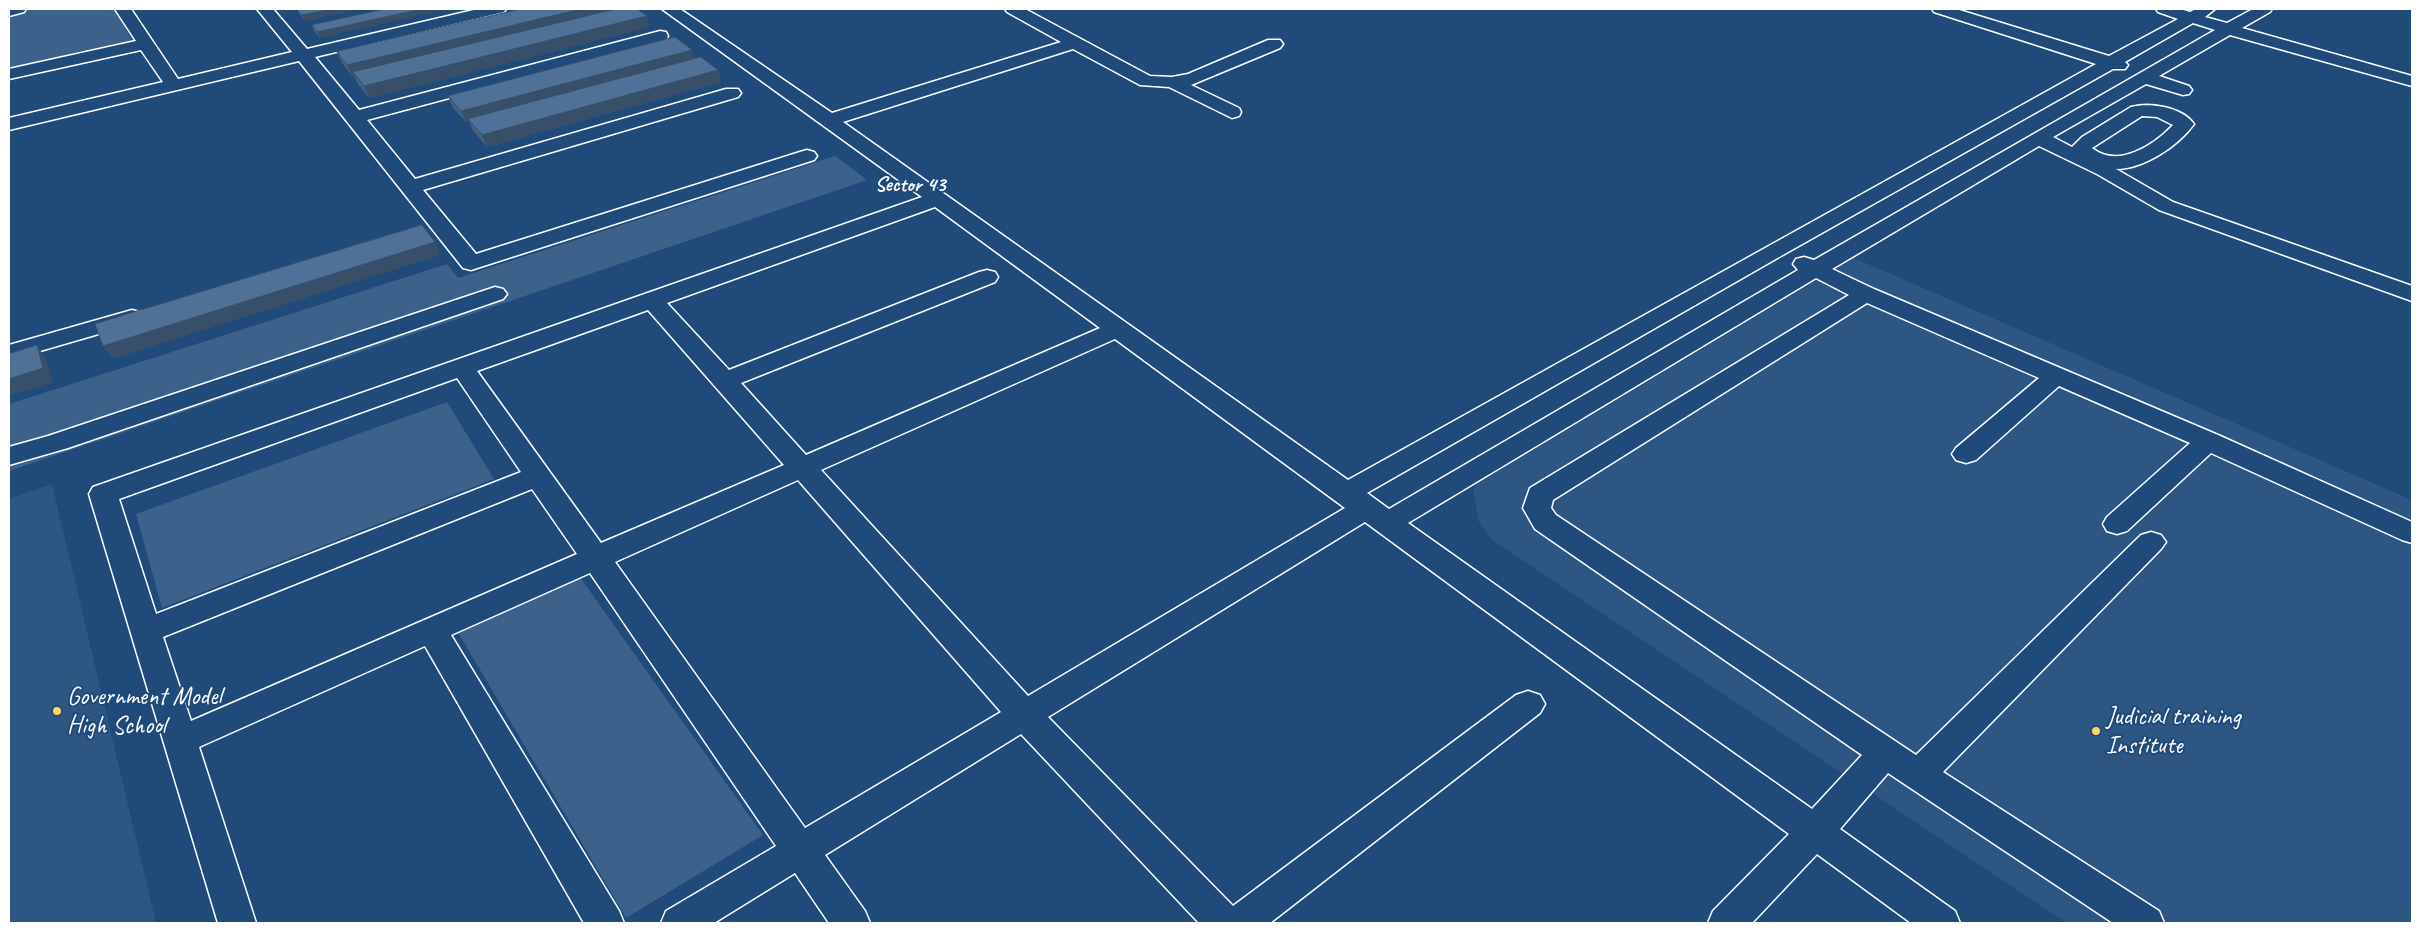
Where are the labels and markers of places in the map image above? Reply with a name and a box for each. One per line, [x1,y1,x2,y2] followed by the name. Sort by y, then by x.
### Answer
[67,682,221,741] place label: Government Model High School
[2106,702,2240,761] place label: Judicial training Institute
[51,705,63,717] marker: Government Model High School
[2090,725,2102,737] marker: Judicial training Institute

